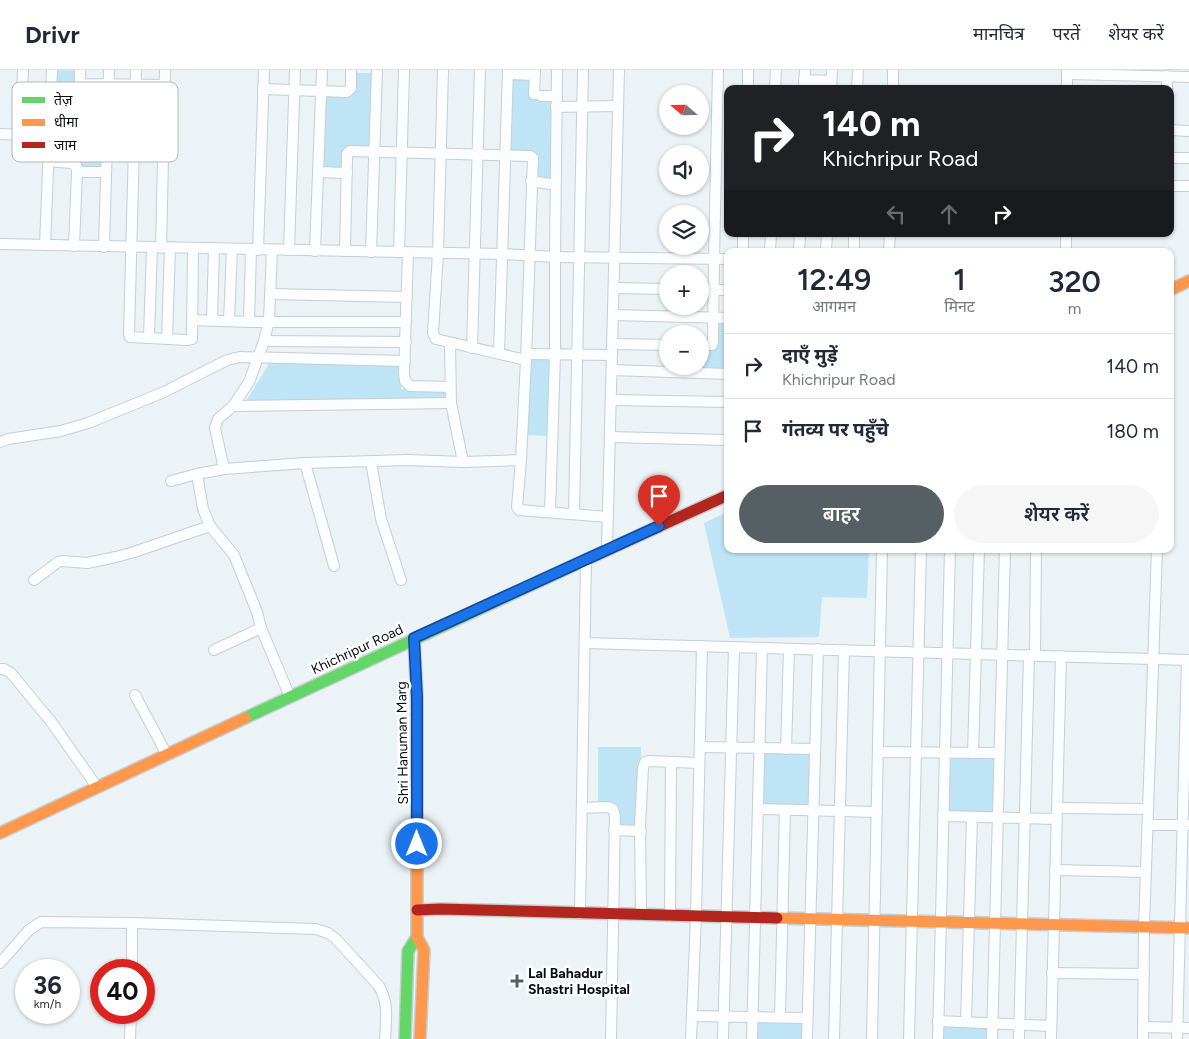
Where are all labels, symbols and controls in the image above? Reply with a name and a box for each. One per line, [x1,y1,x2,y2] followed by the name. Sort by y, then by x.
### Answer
[25,20,80,49] text: Drivr
[973,23,1024,45] text: मानचित्र
[1052,23,1080,45] text: परतें
[1108,23,1164,45] text: शेयर करें
[12,82,178,162] legend
[659,85,709,135] north arrow
[659,85,709,375] map controls
[54,91,73,109] text: तेज़
[822,103,920,145] text: 140 m
[739,105,804,170] icon: right
[54,114,79,131] text: धीमा
[54,137,77,154] text: जाम
[659,145,709,195] button: sound
[822,145,978,172] text: Khichripur Road
[882,200,910,228] icon: left
[935,200,963,228] icon: ahead
[988,200,1016,228] icon: right
[659,205,709,255] button: layers
[797,261,871,298] text: 12:49
[953,261,966,298] text: 1
[1048,263,1101,300] text: 320
[659,265,709,315] button: +
[812,297,856,316] text: आगमन
[944,297,975,316] text: मिनट
[1068,299,1081,318] text: m
[659,325,709,375] button: −
[782,344,838,367] text: दाएँ मुड़ें
[739,352,767,380] icon: right
[1106,355,1159,378] text: 140 m
[782,370,896,389] text: Khichripur Road
[739,417,767,445] icon: arrive
[782,418,889,441] text: गंतव्य पर पहुँचे
[1106,420,1159,443] text: 180 m
[638,475,680,526] pin
[645,482,673,510] icon: arrive
[739,485,944,543] button: बाहर
[954,485,1159,543] button: शेयर करें
[309,621,406,678] street label: Khichripur Road
[393,681,412,805] street label: Shri Hanuman Marg
[390,817,442,869] position arrow
[90,959,155,1024] speed limit sign: 40
[528,965,630,998] place label: Lal Bahadur Shastri Hospital
[33,970,62,1000] text: 36
[510,974,524,988] marker: Lal Bahadur Shastri Hospital
[34,997,61,1011] text: km/h

